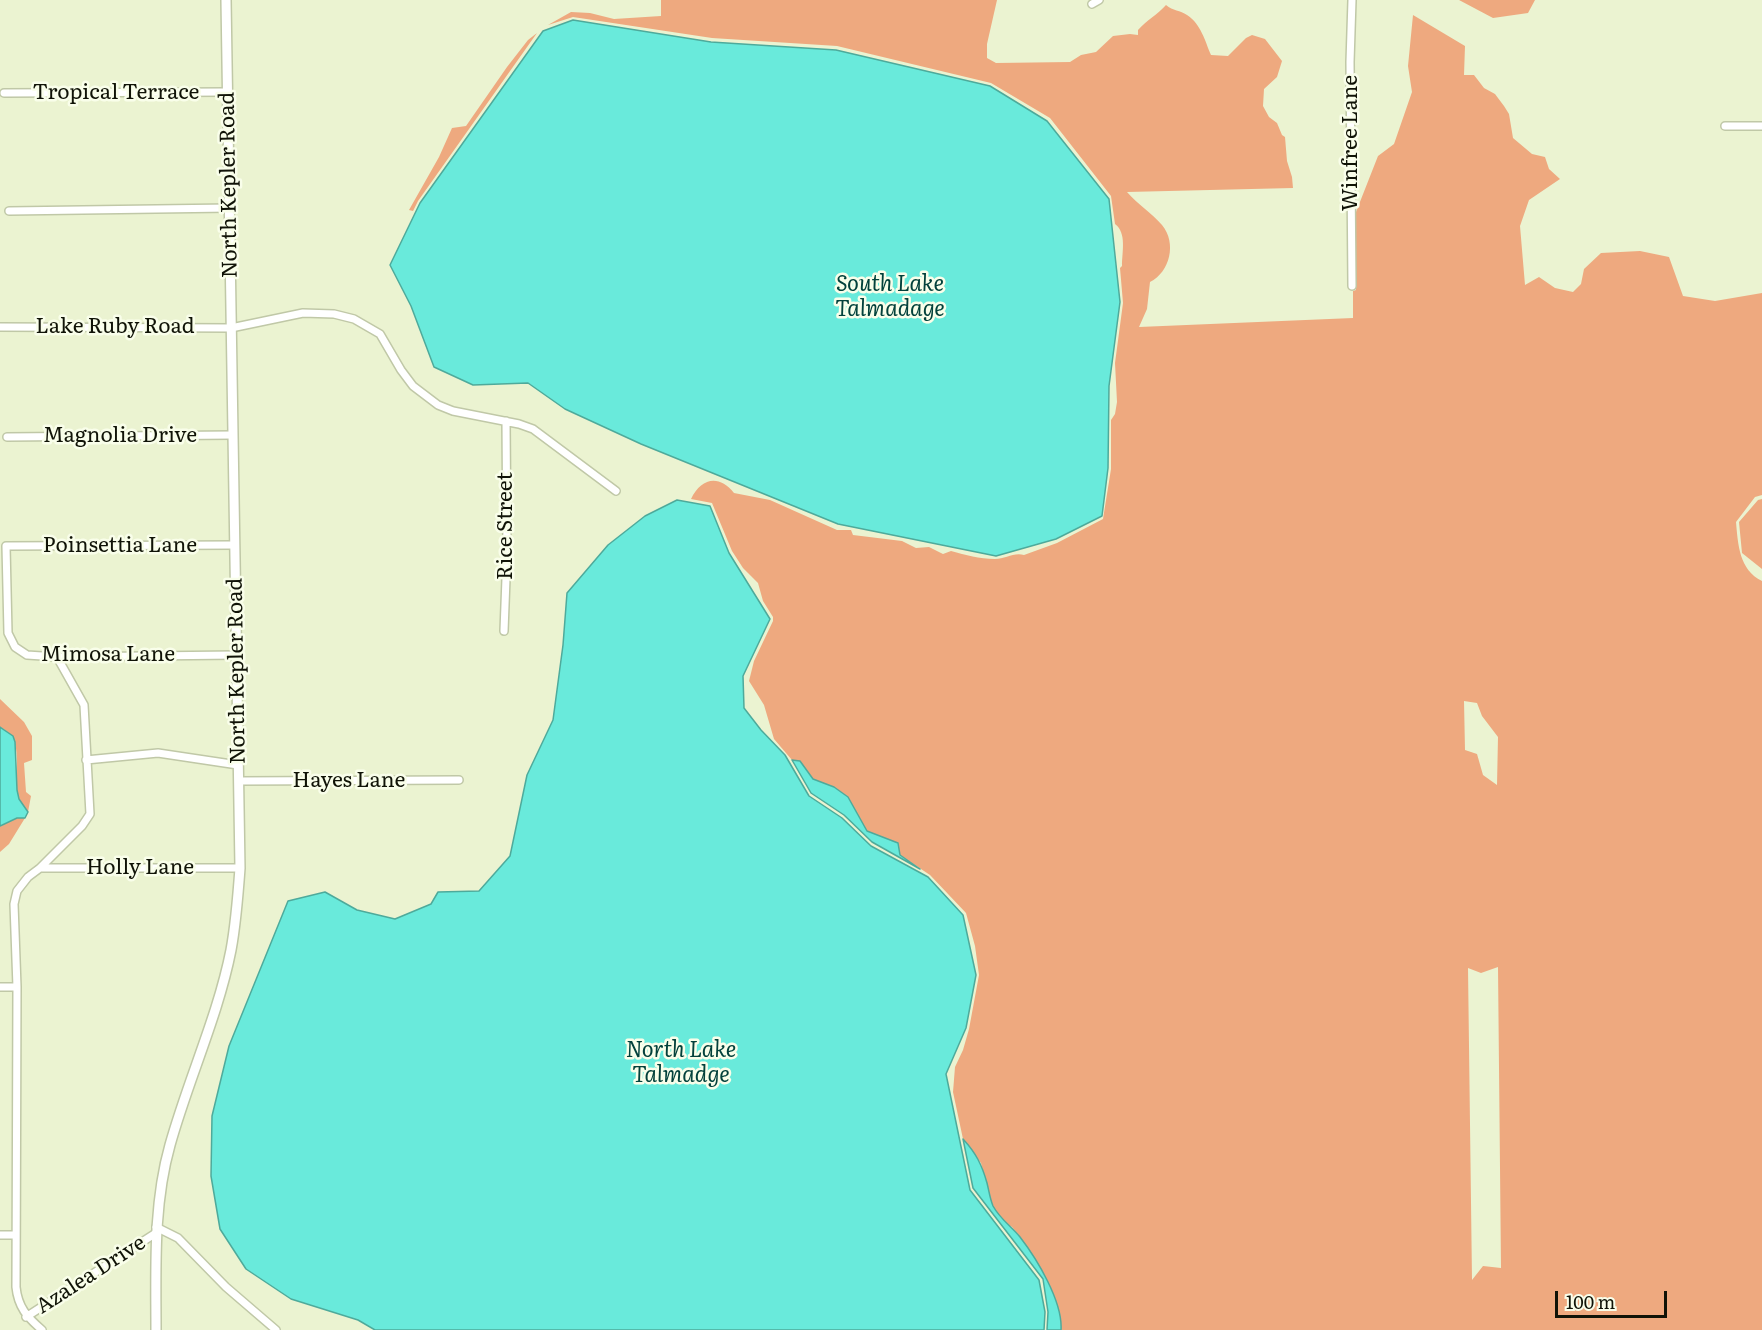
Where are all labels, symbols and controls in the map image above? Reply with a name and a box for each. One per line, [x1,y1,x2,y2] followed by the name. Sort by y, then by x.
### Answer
[1338,75,1364,211] street label: Winfree Lane
[33,80,199,106] street label: Tropical Terrace
[215,92,243,278] street label: North Kepler Road
[835,272,945,324] water label: South Lake Talmadage
[35,314,195,340] street label: Lake Ruby Road
[43,423,197,449] street label: Magnolia Drive
[493,472,519,580] street label: Rice Street
[43,533,197,559] street label: Poinsettia Lane
[223,578,251,764] street label: North Kepler Road
[41,642,175,668] street label: Mimosa Lane
[293,768,405,794] street label: Hayes Lane
[86,855,194,881] street label: Holly Lane
[626,1038,736,1090] water label: North Lake Talmadge
[32,1230,150,1320] street label: Azalea Drive
[1558,1279,1670,1317] scale bar
[1566,1288,1615,1315] text: 100 m

